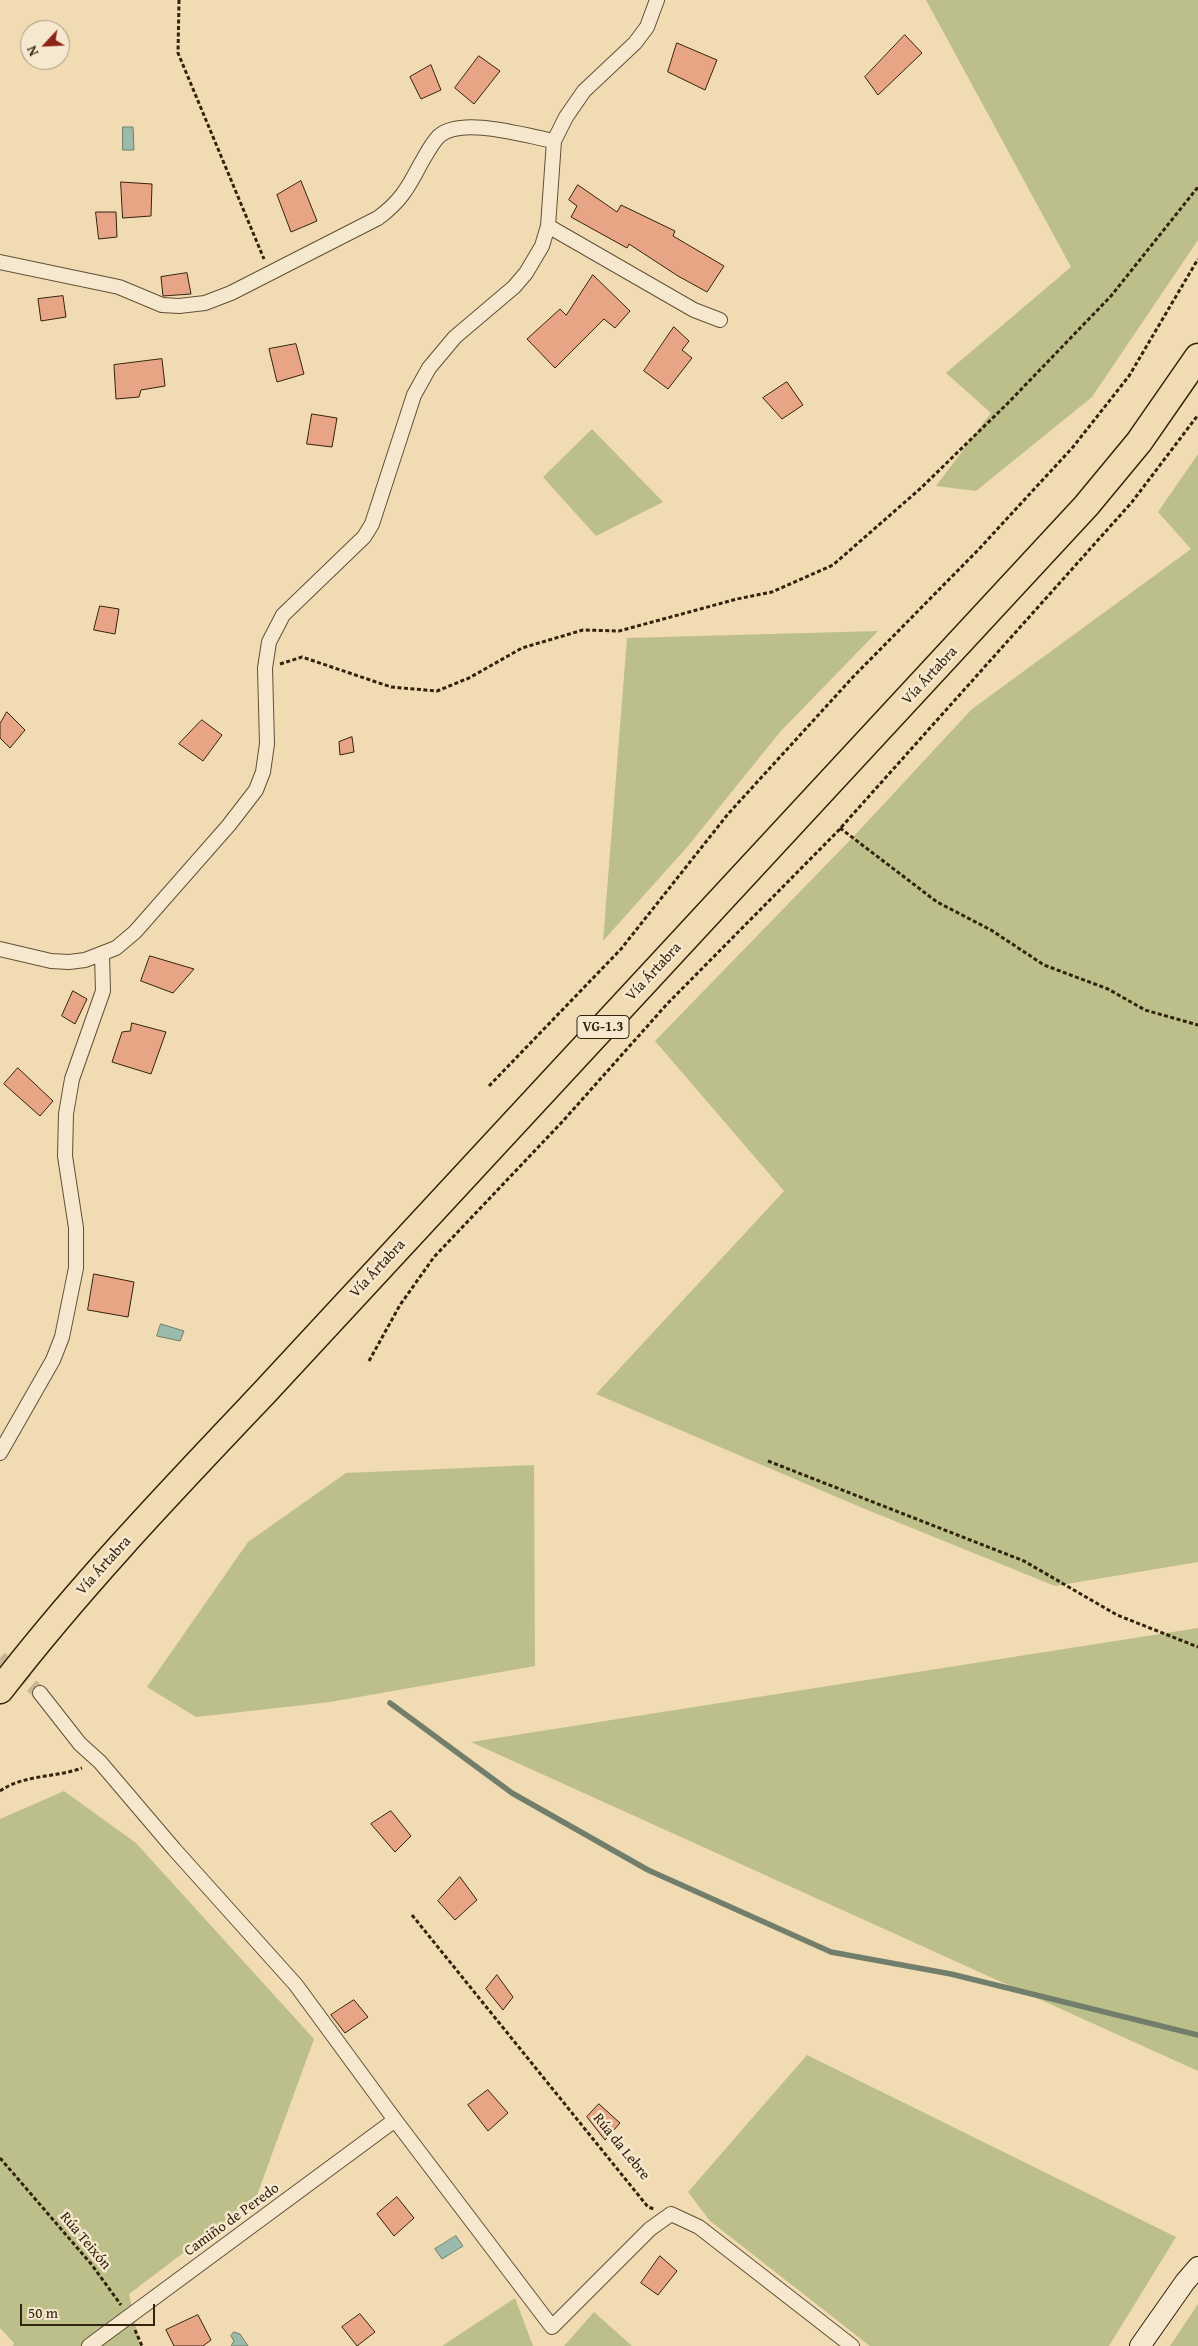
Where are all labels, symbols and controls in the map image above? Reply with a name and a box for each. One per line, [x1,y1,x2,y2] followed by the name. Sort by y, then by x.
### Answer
[20,20,70,70] north arrow
[21,42,43,59] text: N
[899,643,961,709] street label: Vía Ártabra
[623,939,685,1005] street label: Vía Ártabra
[577,1016,629,1038] road number: VG-1.3
[347,1236,409,1302] street label: Vía Ártabra
[73,1533,135,1599] street label: Vía Ártabra
[589,2110,653,2184] street label: Rúa da Lebre
[181,2179,283,2261] street label: Camiño de Peredo
[56,2208,114,2274] street label: Rúa Teixón
[22,2294,158,2326] scale bar
[28,2302,58,2323] text: 50 m

